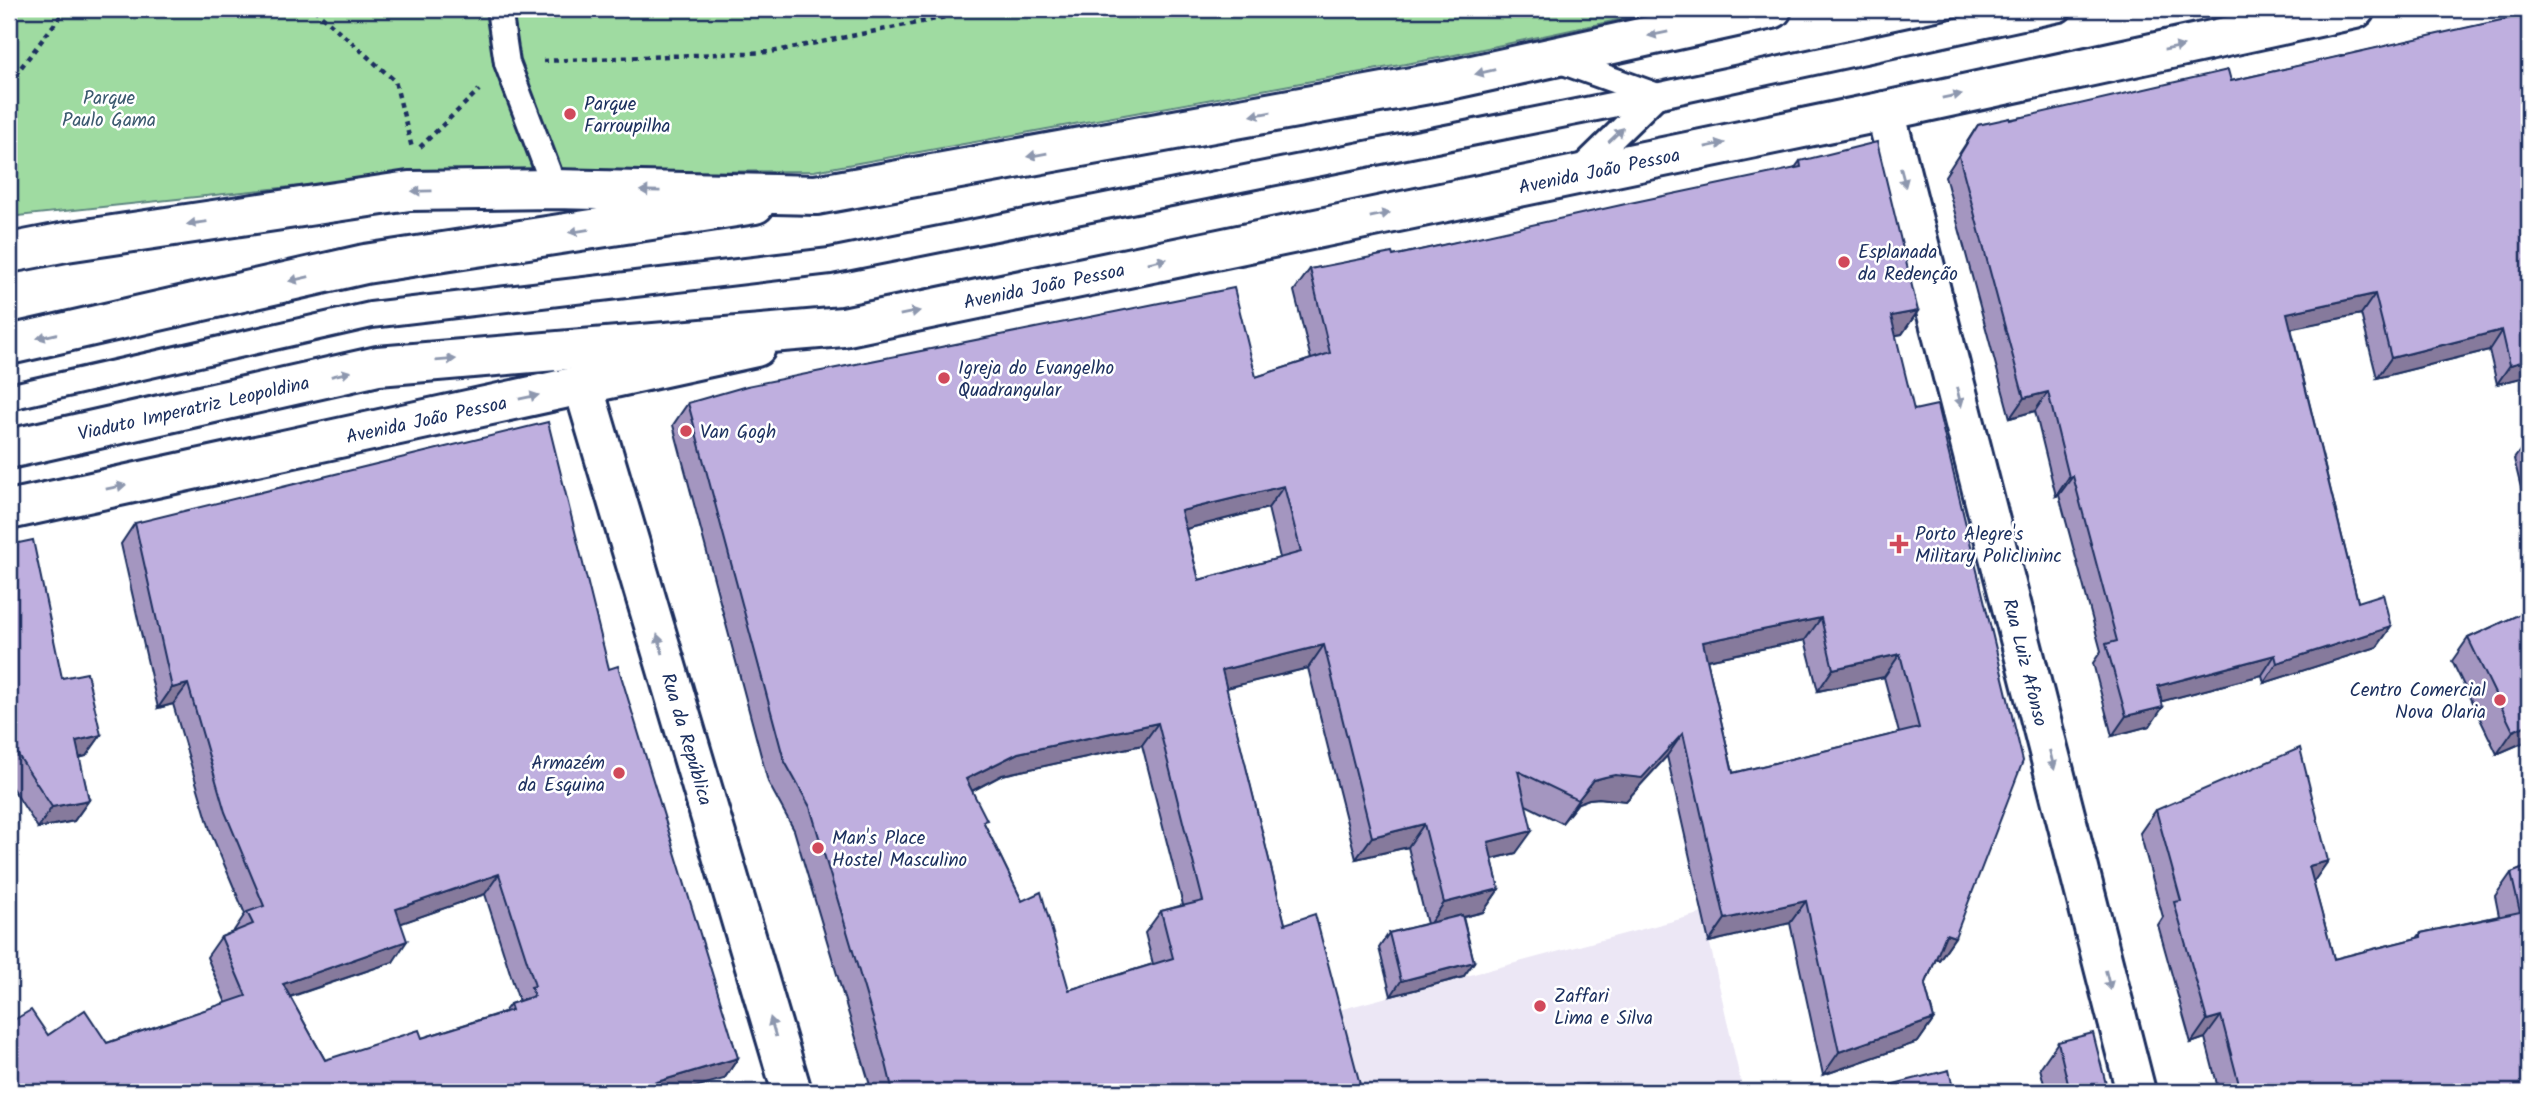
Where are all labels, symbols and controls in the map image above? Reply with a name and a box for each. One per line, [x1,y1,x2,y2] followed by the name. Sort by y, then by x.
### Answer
[1647,29,1669,40] one-way arrow
[2163,42,2185,53] one-way arrow
[1474,67,1496,78] one-way arrow
[62,84,156,136] park label: Parque Paulo Gama
[584,90,671,142] place label: Parque Farroupilha
[1941,91,1963,102] one-way arrow
[562,106,578,122] marker: Parque Farroupilha
[1250,109,1272,120] one-way arrow
[1607,127,1624,143] one-way arrow
[1704,140,1726,151] one-way arrow
[1516,141,1683,204] street label: Avenida João Pessoa
[1026,150,1048,161] one-way arrow
[1898,166,1909,188] one-way arrow
[411,185,433,197] one-way arrow
[639,186,661,197] one-way arrow
[1369,209,1391,220] one-way arrow
[186,217,208,228] one-way arrow
[568,226,590,237] one-way arrow
[1858,238,1958,290] place label: Esplanada da Redenção
[1836,254,1852,270] marker: Esplanada da Redenção
[961,256,1128,319] street label: Avenida João Pessoa
[1146,256,1168,267] one-way arrow
[287,274,309,285] one-way arrow
[899,308,921,319] one-way arrow
[36,331,58,342] one-way arrow
[435,354,457,365] one-way arrow
[958,354,1114,406] place label: Igreja do Evangelho Quadrangular
[75,369,313,450] street label: Viaduto Imperatriz Leopoldina
[330,369,352,380] one-way arrow
[936,370,952,386] marker: Igreja do Evangelho Quadrangular
[1954,386,1965,408] one-way arrow
[343,389,510,453] street label: Avenida João Pessoa
[518,391,540,402] one-way arrow
[700,418,776,448] place label: Van Gogh
[678,423,694,439] marker: Van Gogh
[105,482,127,493] one-way arrow
[1915,520,2062,572] place label: Porto Alegre's Military Policlininc
[1889,534,1909,554] marker: Porto Alegre's Military Policlininc
[1993,596,2055,730] street label: Rua Luiz Afonso
[654,633,664,654] one-way arrow
[652,669,720,809] street label: Rua da República
[2350,676,2486,728] place label: Centro Comercial Nova Olaria
[2492,692,2508,708] marker: Centro Comercial Nova Olaria
[518,749,605,801] place label: Armazém da Esquina
[2047,749,2058,771] one-way arrow
[611,765,627,781] marker: Armazém da Esquina
[832,824,967,876] place label: Man's Place Hostel Masculino
[810,840,826,856] marker: Man's Place Hostel Masculino
[2103,970,2114,992] one-way arrow
[1554,982,1653,1034] place label: Zaffari Lima e Silva
[1532,998,1548,1014] marker: Zaffari Lima e Silva
[767,1016,777,1037] one-way arrow

